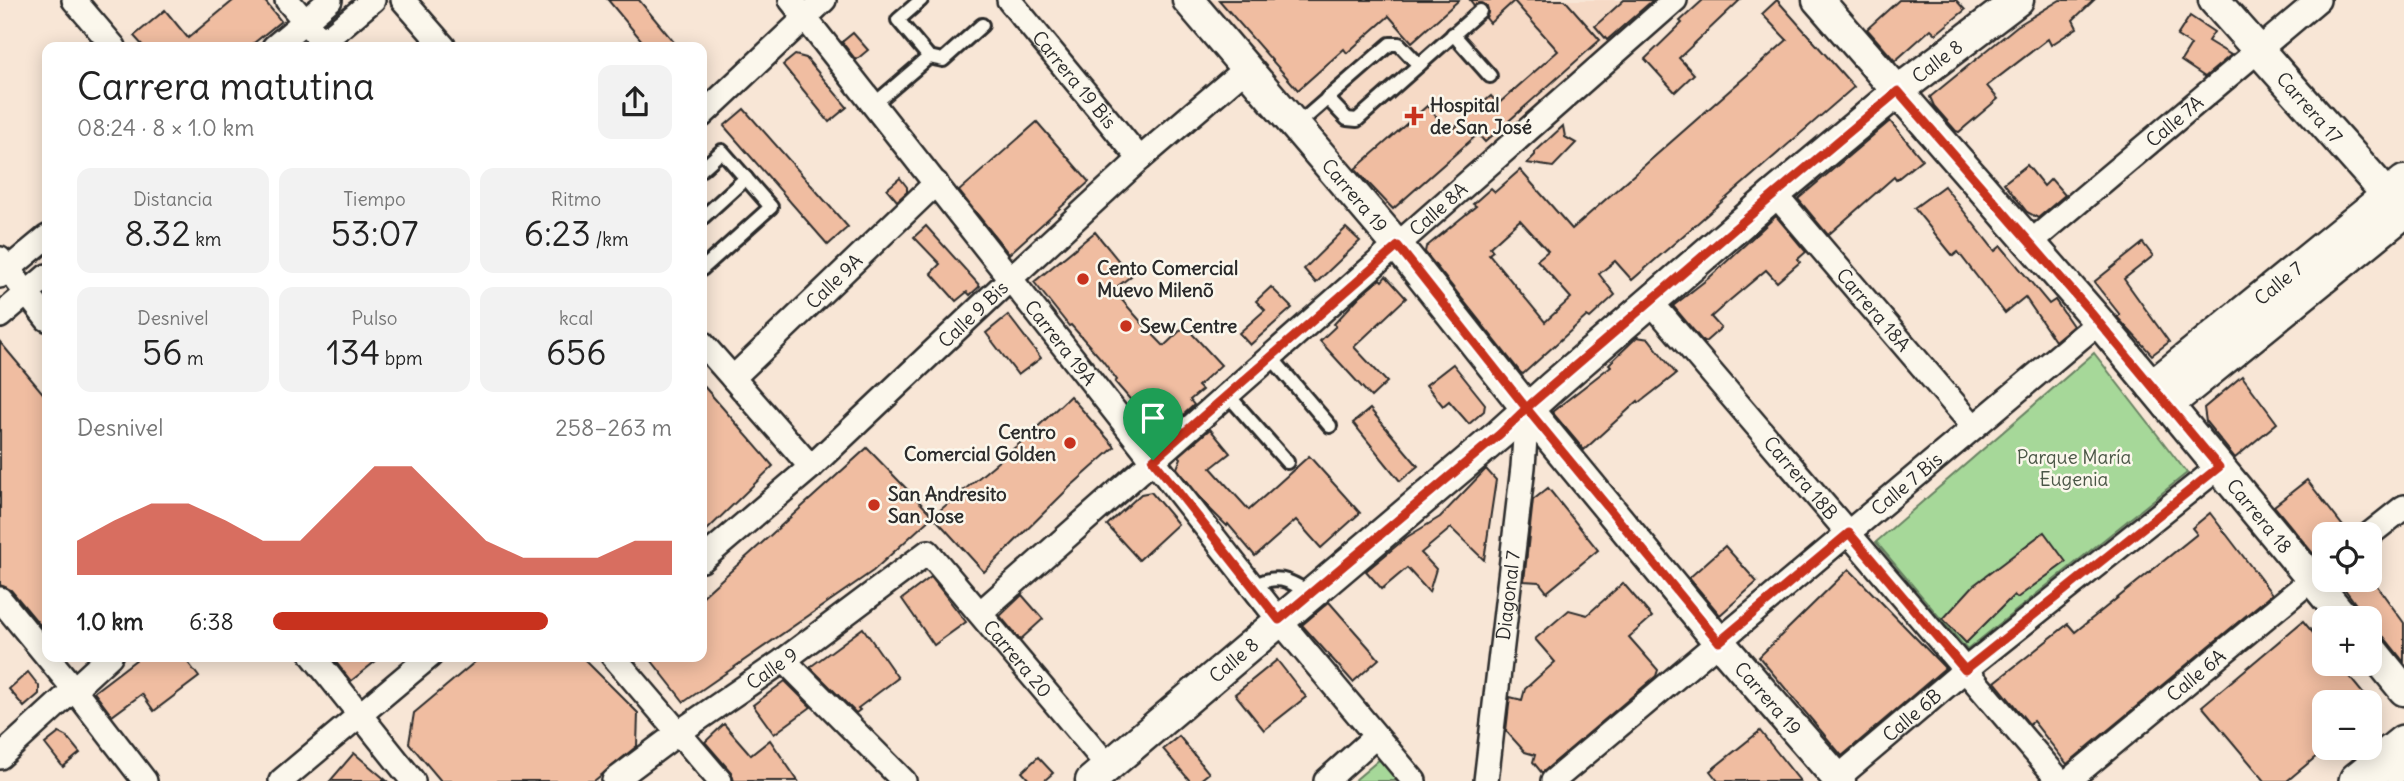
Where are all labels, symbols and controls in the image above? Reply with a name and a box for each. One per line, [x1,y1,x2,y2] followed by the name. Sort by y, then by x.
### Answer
[1027,26,1122,133] street label: Carrera 19 Bis
[1907,34,1967,88] street label: Calle 8
[77,63,375,110] text: Carrera matutina
[598,65,672,139] button: share
[2271,67,2348,149] street label: Carrera 17
[2141,90,2208,152] street label: Calle 7A
[1430,93,1532,139] place label: Hospital de San José
[1404,106,1424,126] marker: Hospital de San José
[77,113,254,142] text: 08:24 · 8 × 1.0 km
[1317,154,1393,237] street label: Carrera 19
[1404,177,1472,241] street label: Calle 8A
[133,187,213,211] text: Distancia
[343,187,406,211] text: Tiempo
[551,187,601,211] text: Ritmo
[124,211,191,255] text: 8.32
[331,211,418,255] text: 53:07
[524,211,591,255] text: 6:23
[191,227,222,251] text: km
[591,227,629,251] text: /km
[801,248,867,314] street label: Calle 9A
[1097,256,1238,302] place label: Cento Comercial Muevo Milenõ
[2249,256,2308,310] street label: Calle 7
[1831,263,1916,356] street label: Carrera 18A
[1075,271,1091,287] marker: Cento Comercial Muevo Milenõ
[933,275,1013,353] street label: Calle 9 Bis
[1020,295,1102,390] street label: Carrera 19A
[137,306,208,330] text: Desnivel
[351,306,398,330] text: Pulso
[559,306,593,330] text: kcal
[1140,314,1237,338] place label: Sew Centre
[1118,318,1134,334] marker: Sew Centre
[142,330,182,374] text: 56
[326,330,380,374] text: 134
[546,330,606,374] text: 656
[182,346,204,370] text: m
[380,346,423,370] text: bpm
[1123,388,1183,460] pin
[1134,399,1172,437] icon: arrive
[77,413,163,442] text: Desnivel
[555,413,672,442] text: 258–263 m
[904,420,1056,466] place label: Centro Comercial Golden
[1759,431,1843,524] street label: Carrera 18B
[1062,435,1078,451] marker: Centro Comercial Golden
[2017,445,2131,491] park label: Parque María Eugenia
[1866,447,1947,520] street label: Calle 7 Bis
[2222,474,2297,558] street label: Carrera 18
[888,482,1007,528] place label: San Andresito San Jose
[866,497,882,513] marker: San Andresito San Jose
[2312,522,2382,760] map controls
[2312,522,2382,592] button: locate
[1491,549,1525,641] street label: Diagonal 7
[2312,606,2382,676] button: +
[77,607,143,636] text: 1.0 km
[189,607,234,636] text: 6:38
[978,615,1057,702] street label: Carrera 20
[1204,632,1263,688] street label: Calle 8
[741,642,802,695] street label: Calle 9
[2161,644,2230,707] street label: Calle 6A
[1730,657,1807,740] street label: Carrera 19
[1877,683,1946,747] street label: Calle 6B
[2312,690,2382,760] button: −

